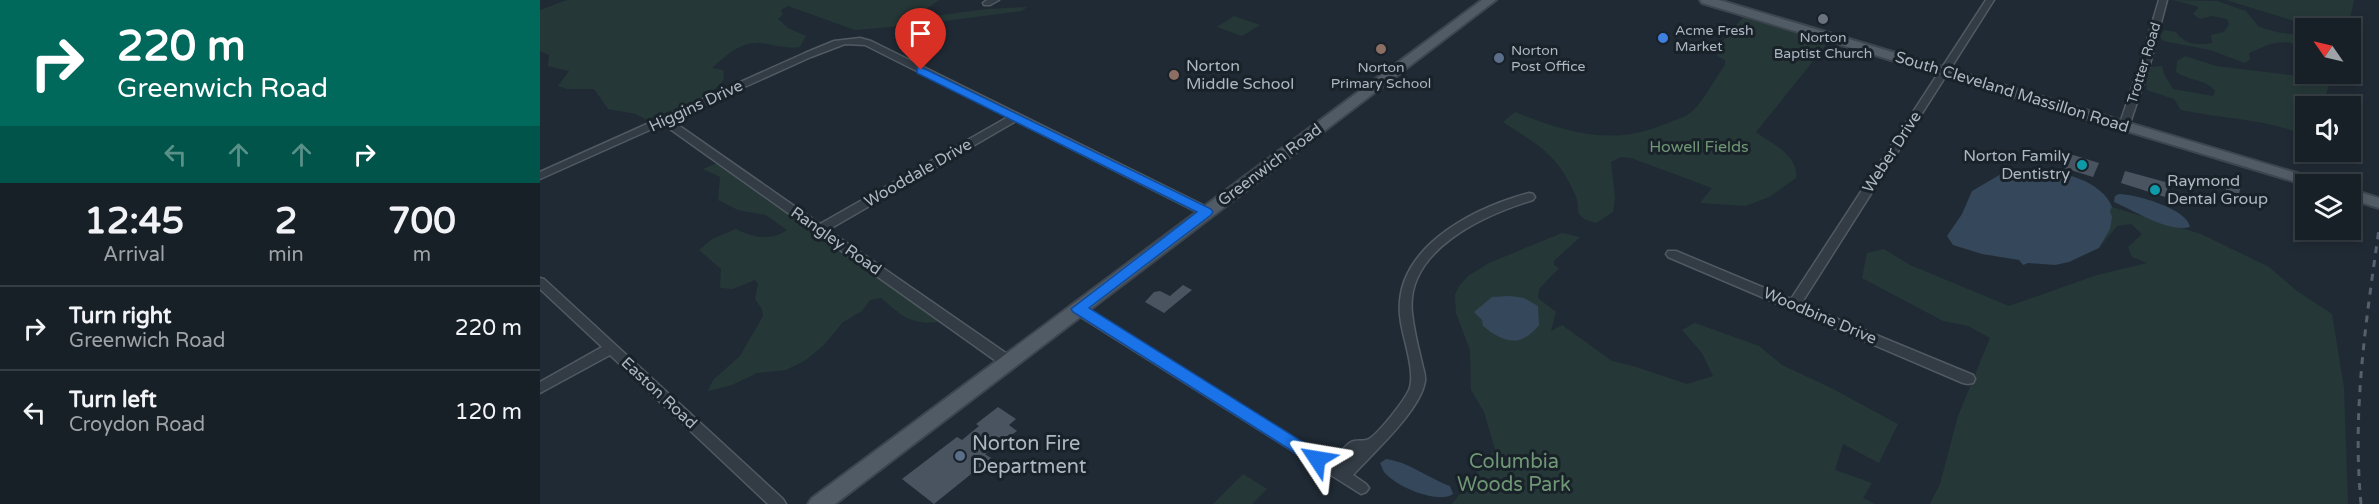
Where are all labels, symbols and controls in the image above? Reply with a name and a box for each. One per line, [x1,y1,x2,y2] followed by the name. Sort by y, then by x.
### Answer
[895,8,946,70] pin
[1816,12,1830,26] marker: Norton Baptist Church
[904,17,937,50] icon: arrive
[2295,18,2361,84] north arrow
[2295,18,2361,240] map controls
[2124,20,2164,106] street label: Trotter Road
[117,21,246,72] text: 220 m
[1675,22,1754,55] place label: Acme Fresh Market
[18,24,96,102] icon: right
[1774,29,1872,62] place label: Norton Baptist Church
[1656,31,1670,45] marker: Acme Fresh Market
[1374,42,1388,56] marker: Norton Primary School
[1511,42,1586,75] place label: Norton Post Office
[1893,47,2131,137] street label: South Cleveland Massillon Road
[1492,51,1506,65] marker: Norton Post Office
[1186,56,1294,94] place label: Norton Middle School
[1331,59,1431,92] place label: Norton Primary School
[1167,68,1181,82] marker: Norton Middle School
[117,72,328,105] text: Greenwich Road
[646,76,746,136] street label: Higgins Drive
[2295,96,2361,162] button: sound
[1858,107,1926,197] street label: Weber Drive
[1214,119,1326,211] street label: Greenwich Road
[861,134,975,212] street label: Wooddale Drive
[1649,137,1749,157] park label: Howell Fields
[159,138,192,171] icon: left
[222,138,255,171] icon: ahead
[285,138,318,171] icon: ahead
[348,138,381,171] icon: right
[1963,146,2070,184] place label: Norton Family Dentistry
[2075,158,2089,172] marker: Norton Family Dentistry
[2167,171,2268,209] place label: Raymond Dental Group
[2295,174,2361,240] button: layers
[2148,183,2162,197] marker: Raymond Dental Group
[84,200,184,243] text: 12:45
[275,200,297,243] text: 2
[388,200,456,243] text: 700
[787,202,885,280] street label: Rangley Road
[103,243,165,267] text: Arrival
[268,243,304,267] text: min
[413,243,431,267] text: m
[1760,283,1880,349] street label: Woodbine Drive
[69,303,171,329] text: Turn right
[18,312,51,345] icon: right
[455,315,522,341] text: 220 m
[69,329,225,353] text: Greenwich Road
[617,353,701,433] street label: Easton Road
[69,387,157,413] text: Turn left
[18,396,51,429] icon: left
[455,399,522,425] text: 120 m
[69,413,205,437] text: Croydon Road
[1285,427,1349,491] position arrow
[972,432,1087,479] place label: Norton Fire Department
[953,449,967,463] marker: Norton Fire Department
[1457,450,1571,497] park label: Columbia Woods Park

